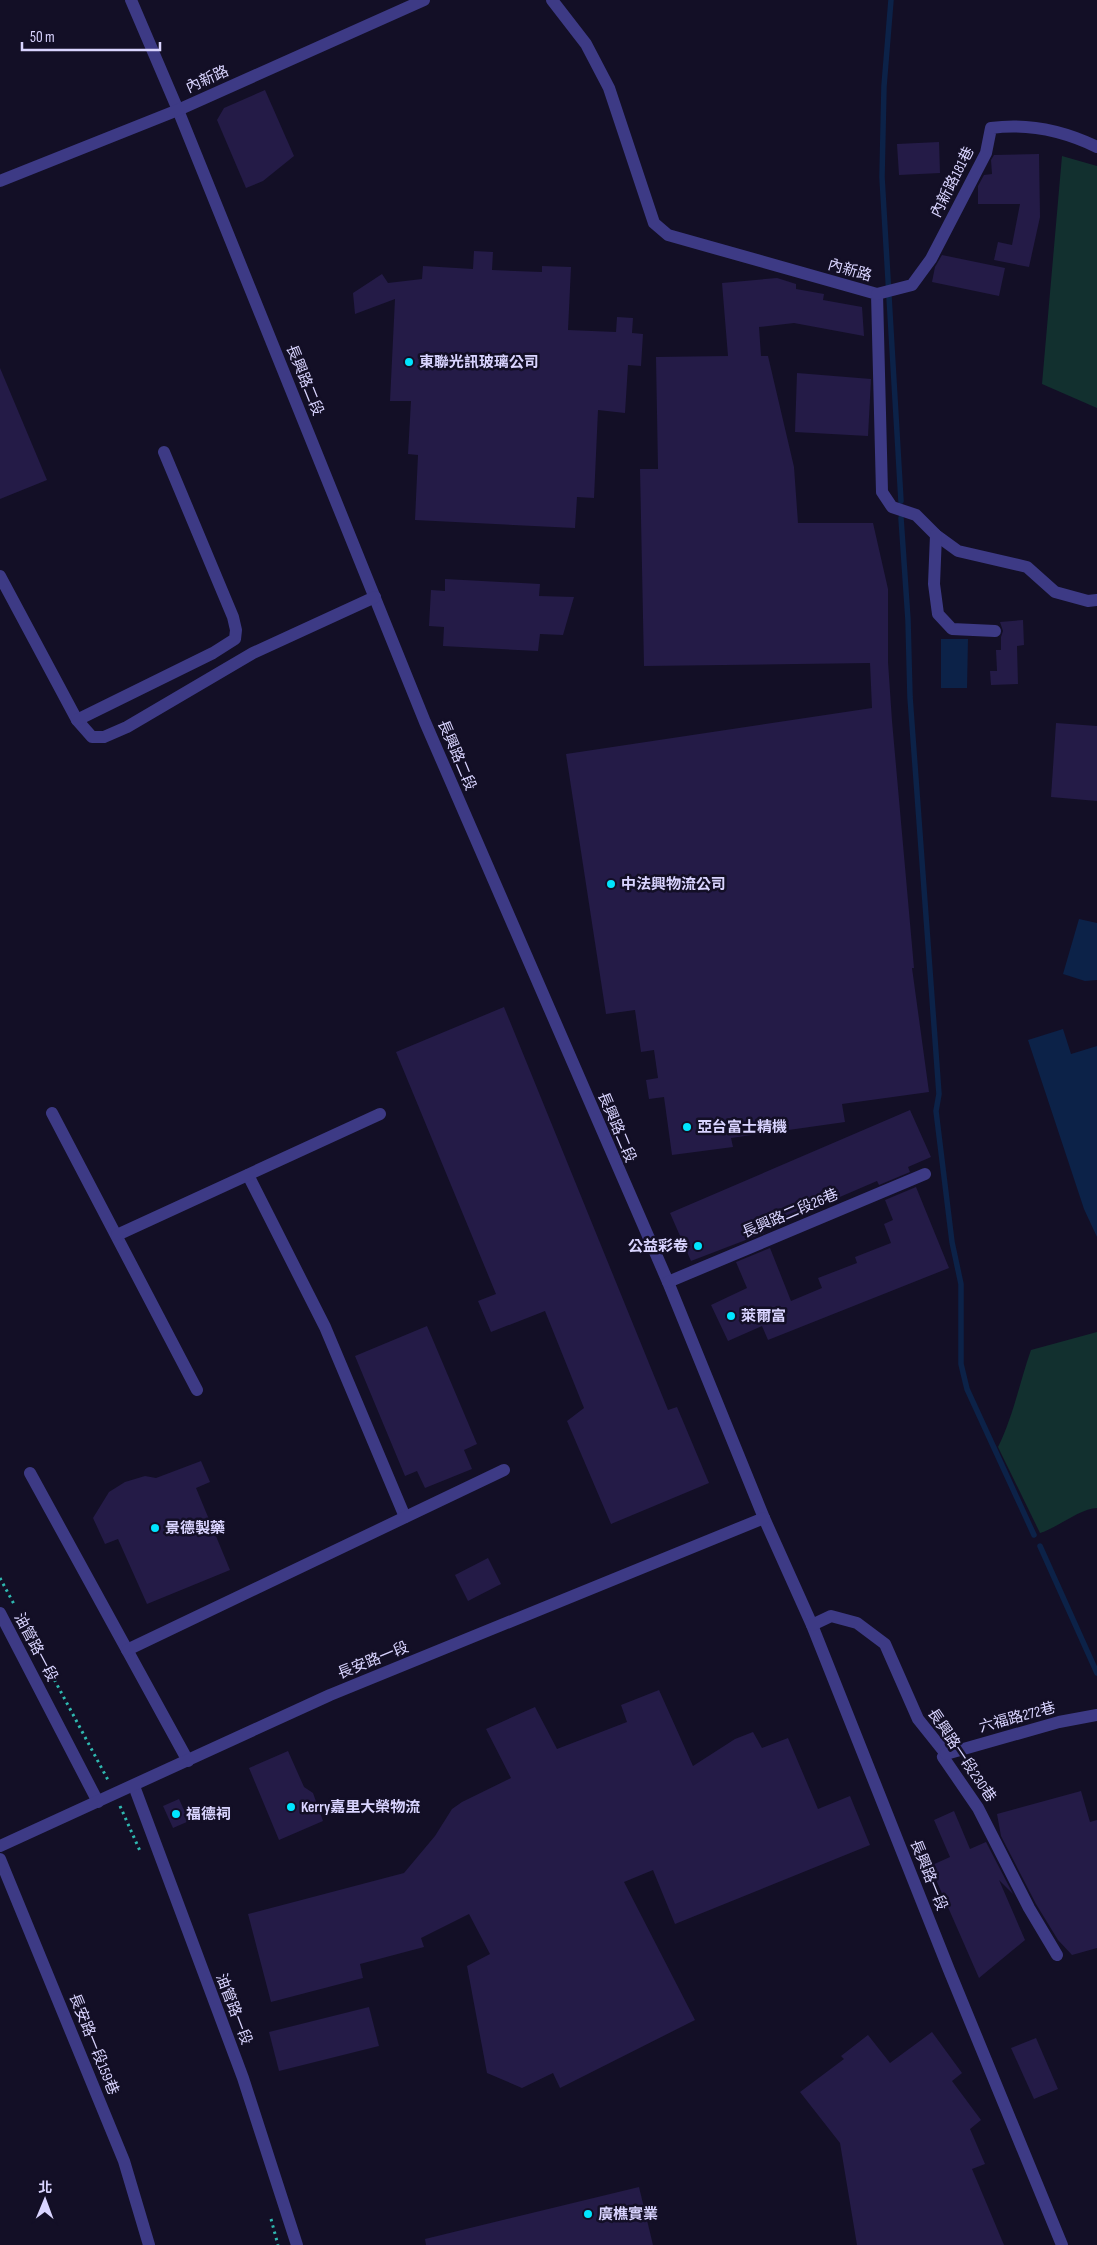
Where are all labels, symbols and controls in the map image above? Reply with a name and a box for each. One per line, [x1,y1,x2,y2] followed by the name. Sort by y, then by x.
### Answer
[22,20,160,52] scale bar
[30,28,55,47] text: 50 m
[183,62,232,97] street label: 內新路
[926,144,978,221] street label: 內新路181巷
[826,255,874,286] street label: 內新路
[282,342,327,419] street label: 長興路二段
[419,353,539,372] place label: 東聯光訊玻璃公司
[403,356,415,368] marker: 東聯光訊玻璃公司
[433,717,480,793] street label: 長興路二段
[621,875,726,894] place label: 中法興物流公司
[605,878,617,890] marker: 中法興物流公司
[593,1089,640,1165] street label: 長興路二段
[697,1118,787,1137] place label: 亞台富士精機
[681,1121,693,1133] marker: 亞台富士精機
[739,1185,841,1242] street label: 長興路二段26巷
[628,1237,688,1256] place label: 公益彩卷
[692,1240,704,1252] marker: 公益彩卷
[741,1307,786,1326] place label: 萊爾富
[725,1310,737,1322] marker: 萊爾富
[165,1519,225,1538] place label: 景德製藥
[149,1522,161,1534] marker: 景德製藥
[10,1610,62,1685] street label: 油管路一段
[335,1638,412,1683] street label: 長安路一段
[977,1698,1057,1737] street label: 六福路272巷
[923,1705,1000,1806] street label: 長興路一段230巷
[301,1798,420,1817] place label: Kerry嘉里大榮物流
[285,1801,297,1813] marker: Kerry嘉里大榮物流
[186,1805,231,1824] place label: 福德祠
[170,1808,182,1820] marker: 福德祠
[906,1837,951,1914] street label: 長興路一段
[211,1971,256,2048] street label: 油管路一段
[65,1991,123,2098] street label: 長安路一段159巷
[20,2175,70,2225] north arrow
[38,2179,52,2196] text: 北
[598,2205,658,2224] place label: 廣樵實業
[582,2208,594,2220] marker: 廣樵實業

